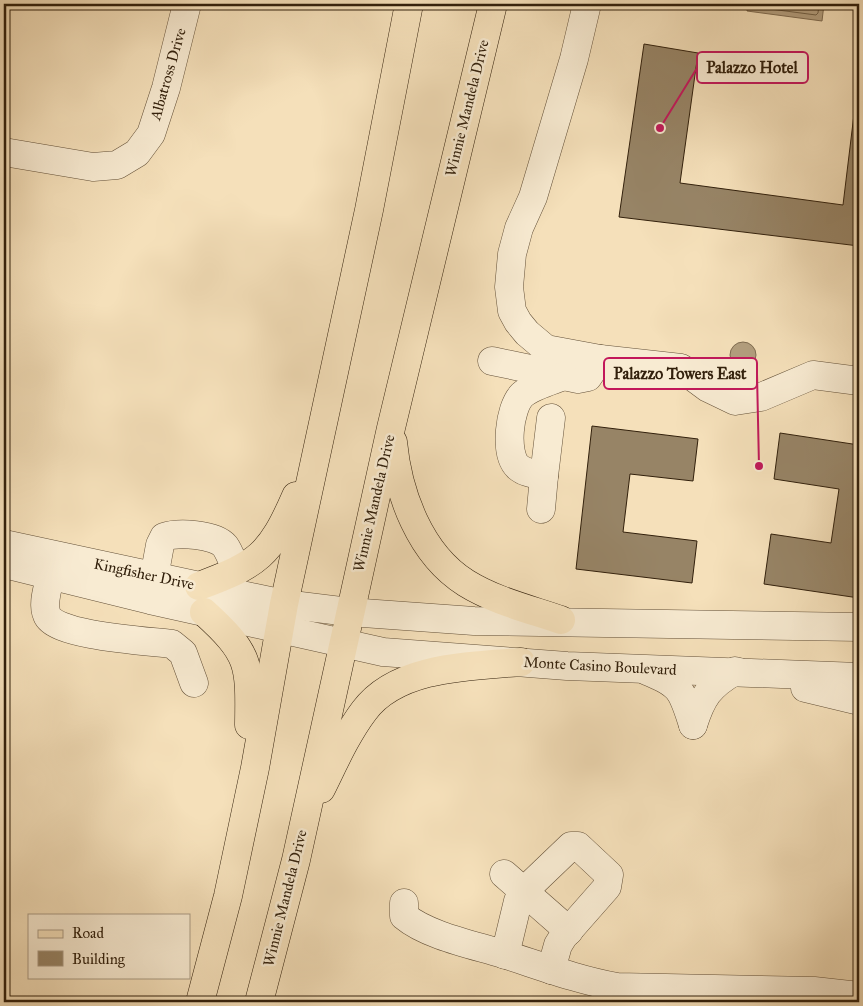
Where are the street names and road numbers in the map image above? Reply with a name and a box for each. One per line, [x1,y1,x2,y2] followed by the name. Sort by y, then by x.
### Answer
[146,26,190,123] street label: Albatross Drive
[441,38,493,178] street label: Winnie Mandela Drive
[349,433,399,573] street label: Winnie Mandela Drive
[92,555,196,593] street label: Kingfisher Drive
[523,653,677,679] street label: Monte Casino Boulevard
[259,828,311,968] street label: Winnie Mandela Drive

